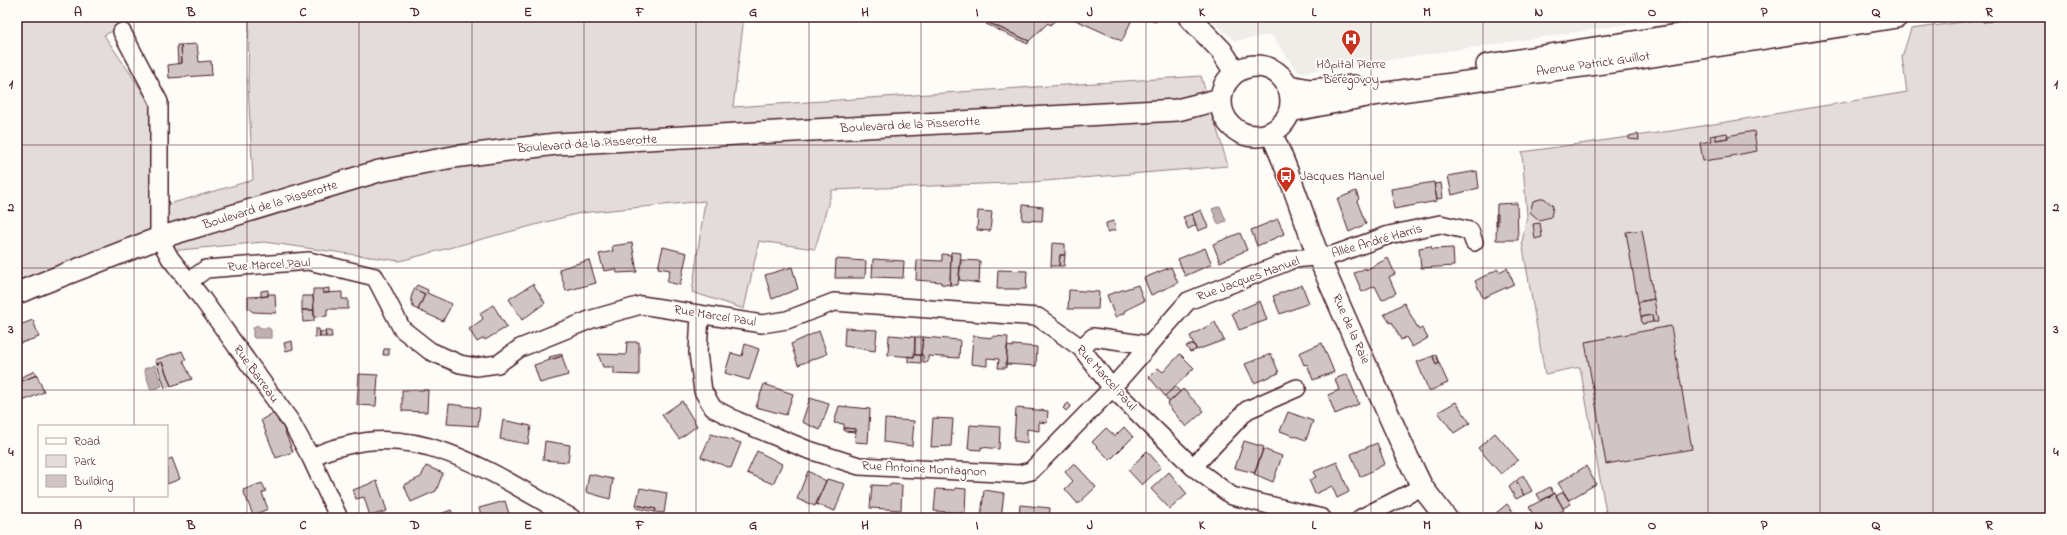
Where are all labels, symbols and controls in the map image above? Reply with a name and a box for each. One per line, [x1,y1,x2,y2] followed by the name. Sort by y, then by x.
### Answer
[74,3,82,22] text: A
[186,3,196,22] text: B
[299,3,307,22] text: C
[409,3,420,22] text: D
[524,3,532,22] text: E
[635,3,645,22] text: F
[749,3,757,22] text: G
[861,3,869,22] text: H
[975,3,979,22] text: I
[1087,3,1093,22] text: J
[1199,3,1206,22] text: K
[1312,3,1318,22] text: L
[1423,3,1431,22] text: M
[1535,3,1544,22] text: N
[1648,3,1657,22] text: O
[1761,3,1768,22] text: P
[1872,3,1881,22] text: Q
[1984,3,1993,22] text: R
[1340,28,1362,56] hospital icon: Hôpital Pierre Bérégovoy
[1535,47,1652,81] street label: Avenue Patrick Guillot
[1316,55,1386,90] place label: Hôpital Pierre Bérégovoy
[9,75,14,94] text: 1
[2054,75,2059,94] text: 1
[839,112,981,138] street label: Boulevard de la Pisserotte
[516,130,658,158] street label: Boulevard de la Pisserotte
[1275,165,1297,193] bus stop icon: Jacques Manuel
[1300,167,1384,186] place label: Jacques Manuel
[199,175,340,235] street label: Boulevard de la Pisserotte
[7,198,15,217] text: 2
[2052,198,2060,217] text: 2
[1329,219,1425,263] street label: Allée André Harris
[1194,252,1302,306] street label: Rue Jacques Manuel
[227,253,311,277] street label: Rue Marcel Paul
[1327,291,1375,367] street label: Rue de la Raie
[673,300,757,332] street label: Rue Marcel Paul
[7,320,14,339] text: 3
[2052,320,2059,339] text: 3
[228,341,284,407] street label: Rue Barreau
[1071,341,1141,415] street label: Rue Marcel Paul
[38,425,168,497] legend
[74,433,100,451] text: Road
[7,443,14,462] text: 4
[2052,443,2059,462] text: 4
[74,453,96,471] text: Park
[861,456,987,483] street label: Rue Antoine Montagnon
[73,473,113,492] text: Building
[74,516,82,535] text: A
[186,516,196,535] text: B
[299,516,307,535] text: C
[409,516,420,535] text: D
[524,516,532,535] text: E
[635,516,645,535] text: F
[749,516,757,535] text: G
[861,516,869,535] text: H
[975,516,979,535] text: I
[1087,516,1093,535] text: J
[1199,516,1206,535] text: K
[1312,516,1318,535] text: L
[1423,516,1431,535] text: M
[1535,516,1544,535] text: N
[1648,516,1657,535] text: O
[1761,516,1768,535] text: P
[1872,516,1881,535] text: Q
[1984,516,1993,535] text: R

